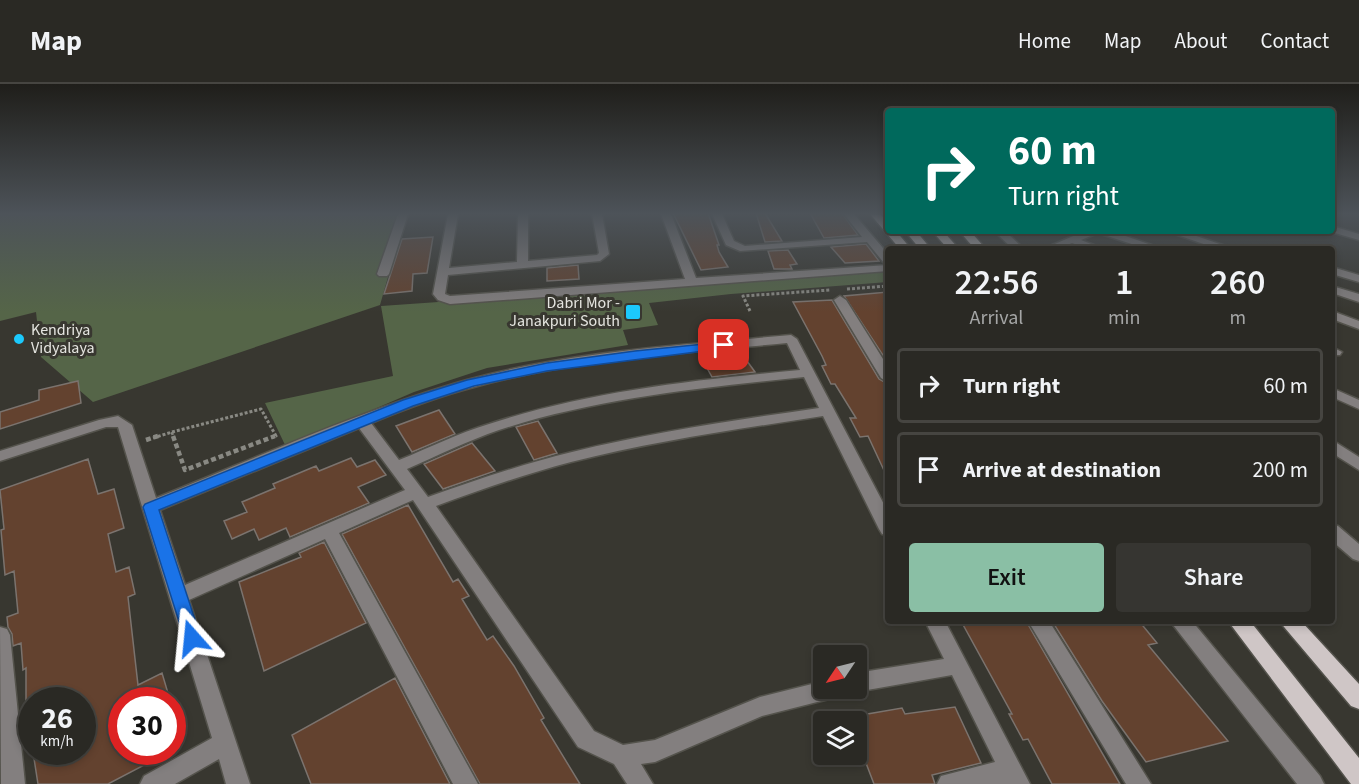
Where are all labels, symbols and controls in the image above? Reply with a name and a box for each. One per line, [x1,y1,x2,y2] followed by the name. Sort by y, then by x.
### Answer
[30,21,82,61] text: Map
[1018,26,1071,56] text: Home
[1104,26,1142,56] text: Map
[1175,26,1227,56] text: About
[1260,26,1329,56] text: Contact
[1008,121,1097,181] text: 60 m
[909,132,987,210] icon: right
[1008,177,1119,216] text: Turn right
[955,257,1038,308] text: 22:56
[1115,257,1133,308] text: 1
[1210,257,1265,308] text: 260
[509,292,620,332] place label: Dabri Mor - Janakpuri South
[624,303,642,321] marker: Dabri Mor - Janakpuri South
[970,304,1023,332] text: Arrival
[1108,304,1140,332] text: min
[1229,304,1246,332] text: m
[31,319,95,359] place label: Kendriya Vidyalaya
[698,319,749,370] pin
[707,328,740,361] icon: arrive
[12,332,26,346] marker: Kendriya Vidyalaya
[912,369,945,402] icon: right
[963,370,1060,402] text: Turn right
[1263,370,1308,402] text: 60 m
[912,453,945,486] icon: arrive
[963,454,1161,486] text: Arrive at destination
[1253,454,1308,486] text: 200 m
[909,543,1104,612] button: Exit
[1116,543,1311,612] button: Share
[160,606,224,670] position arrow
[813,645,867,699] north arrow
[813,645,867,765] map controls
[108,687,186,765] speed limit sign: 30
[41,697,73,740] text: 26
[813,711,867,765] button: layers
[40,731,74,752] text: km/h

